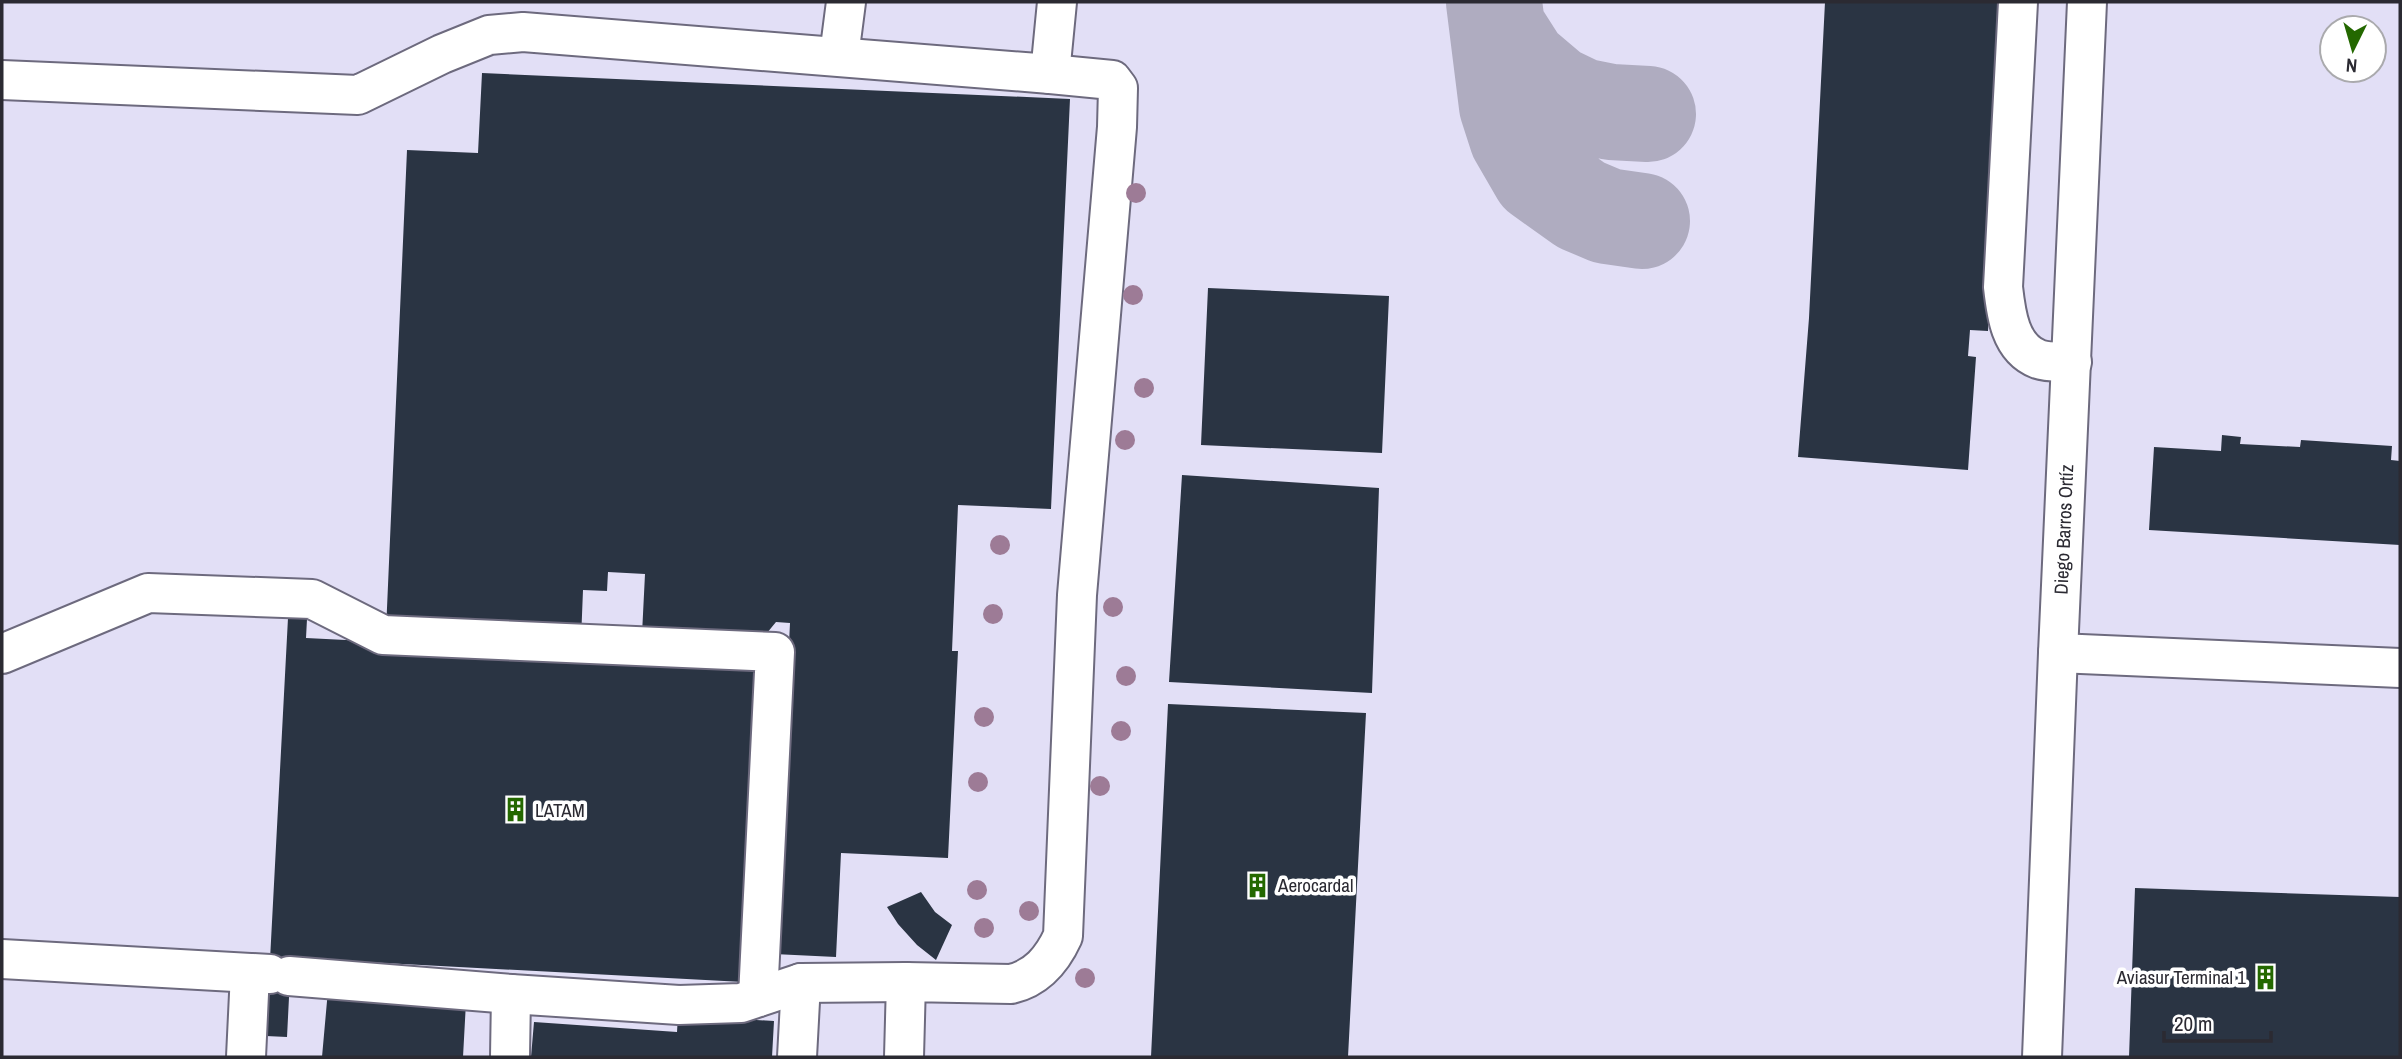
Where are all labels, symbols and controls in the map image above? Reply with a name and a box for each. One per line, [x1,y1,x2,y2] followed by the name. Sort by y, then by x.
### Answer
[2318,14,2388,84] north arrow
[2345,52,2358,79] text: N
[2048,464,2079,595] street label: Diego Barros Ortíz
[501,796,529,824] building icon: LATAM
[535,797,585,823] place label: LATAM
[1244,871,1272,899] building icon: Aerocardal
[1277,872,1353,898] place label: Aerocardal
[2252,963,2280,991] building icon: Aviasur Terminal 1
[2116,964,2246,990] place label: Aviasur Terminal 1
[2164,1000,2271,1044] scale bar
[2174,1009,2212,1038] text: 20 m

